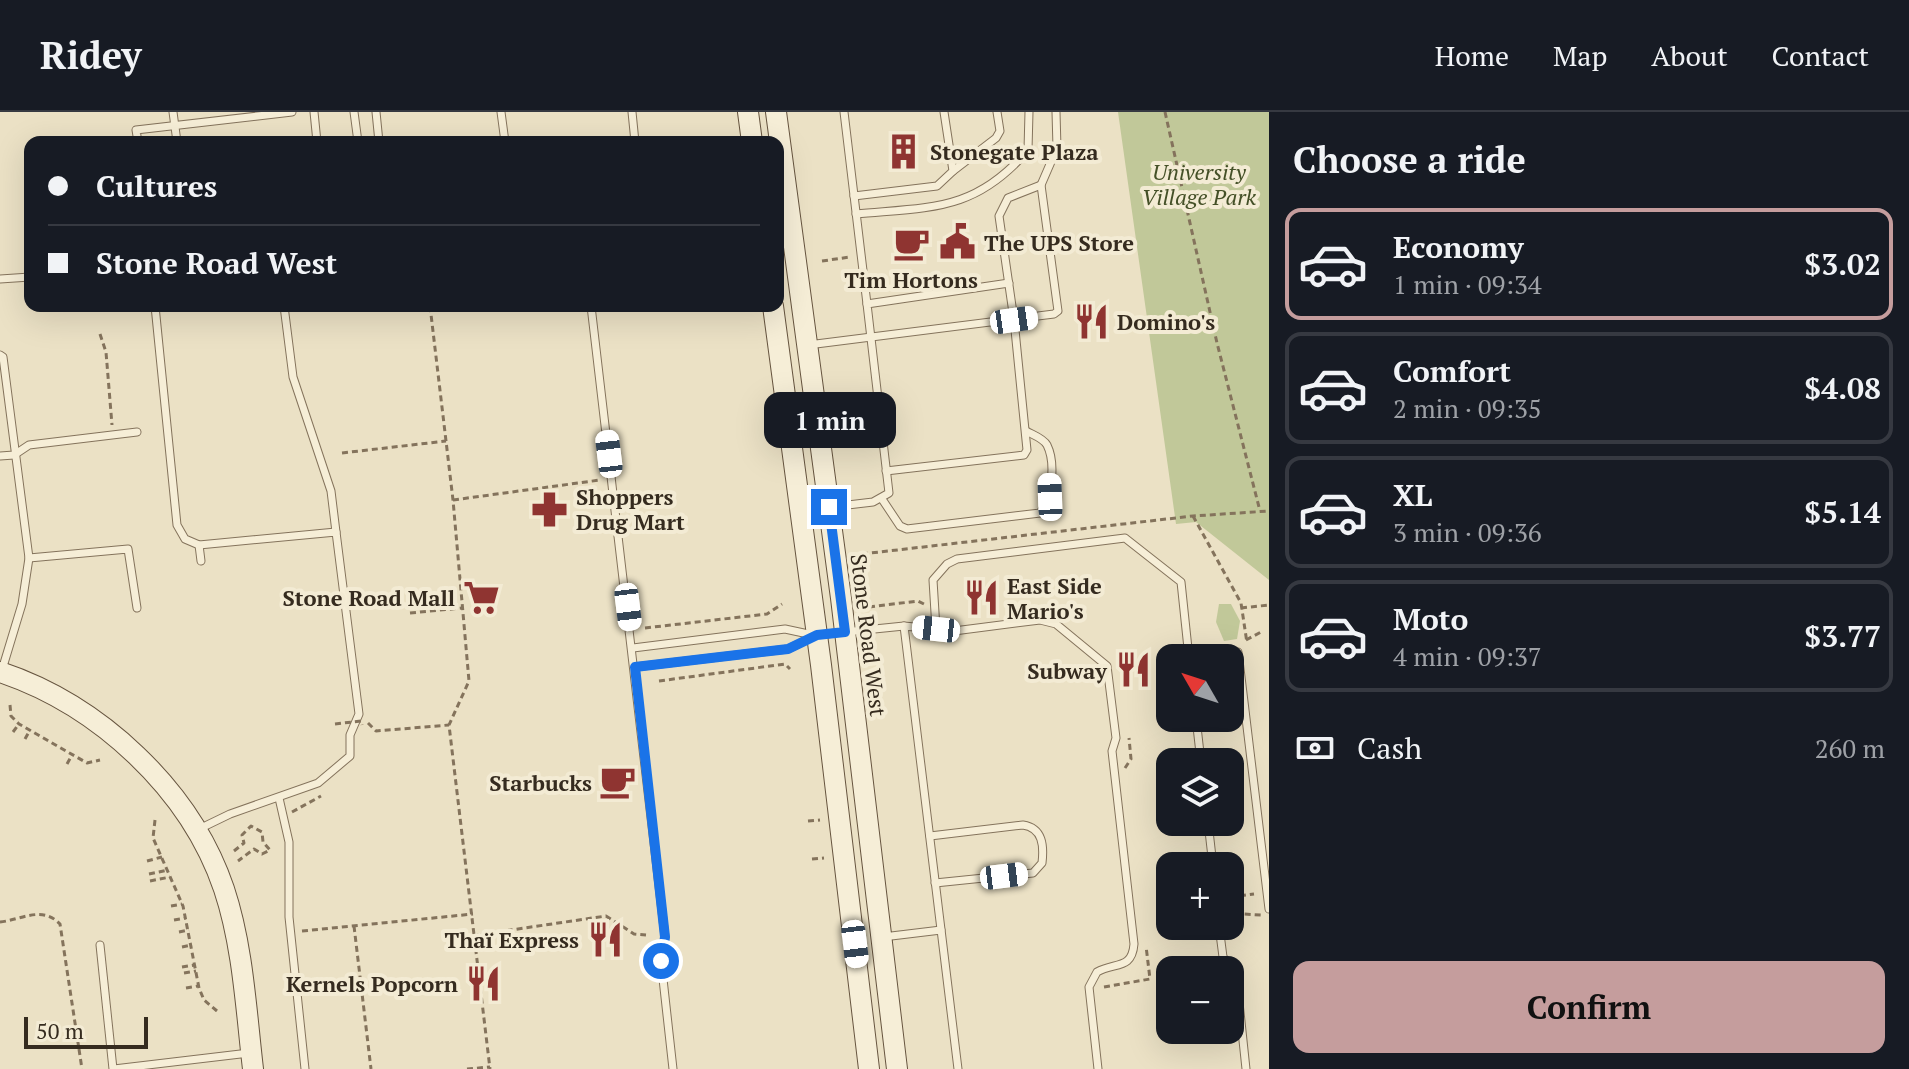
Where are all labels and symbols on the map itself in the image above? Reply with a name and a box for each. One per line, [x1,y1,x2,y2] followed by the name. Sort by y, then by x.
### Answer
[885,132,923,170] building icon: Stonegate Plaza
[930,137,1099,166] place label: Stonegate Plaza
[1142,157,1257,211] park label: University Village Park
[939,223,977,261] public building icon: The UPS Store
[892,224,930,262] cafe icon: Tim Hortons
[984,228,1134,257] place label: The UPS Store
[844,265,978,294] place label: Tim Hortons
[1072,302,1110,340] restaurant icon: Domino's
[989,305,1039,335] car
[1117,307,1215,336] place label: Domino's
[763,391,895,447] callout: 1 min
[594,429,624,479] car
[1037,473,1063,521] car
[576,482,685,536] place label: Shoppers Drug Mart
[811,489,847,525] route end
[531,490,569,528] pharmacy icon: Shoppers Drug Mart
[845,552,893,718] street label: Stone Road West
[1007,571,1102,625] place label: East Side Mario's
[462,578,500,616] supermarket icon: Stone Road Mall
[962,579,1000,617] restaurant icon: East Side Mario's
[613,582,643,632] car
[282,583,455,612] place label: Stone Road Mall
[911,615,961,643] car
[1156,644,1244,732] north arrow
[1114,651,1152,689] restaurant icon: Subway
[1027,656,1107,685] place label: Subway
[599,763,637,801] cafe icon: Starbucks
[489,768,592,797] place label: Starbucks
[979,861,1029,891] car
[840,919,870,969] car
[586,920,624,958] restaurant icon: Thaï Express
[445,925,579,954] place label: Thaï Express
[643,943,679,979] route start
[465,964,503,1002] restaurant icon: Kernels Popcorn
[286,969,458,998] place label: Kernels Popcorn
[24,1013,148,1049] scale bar

